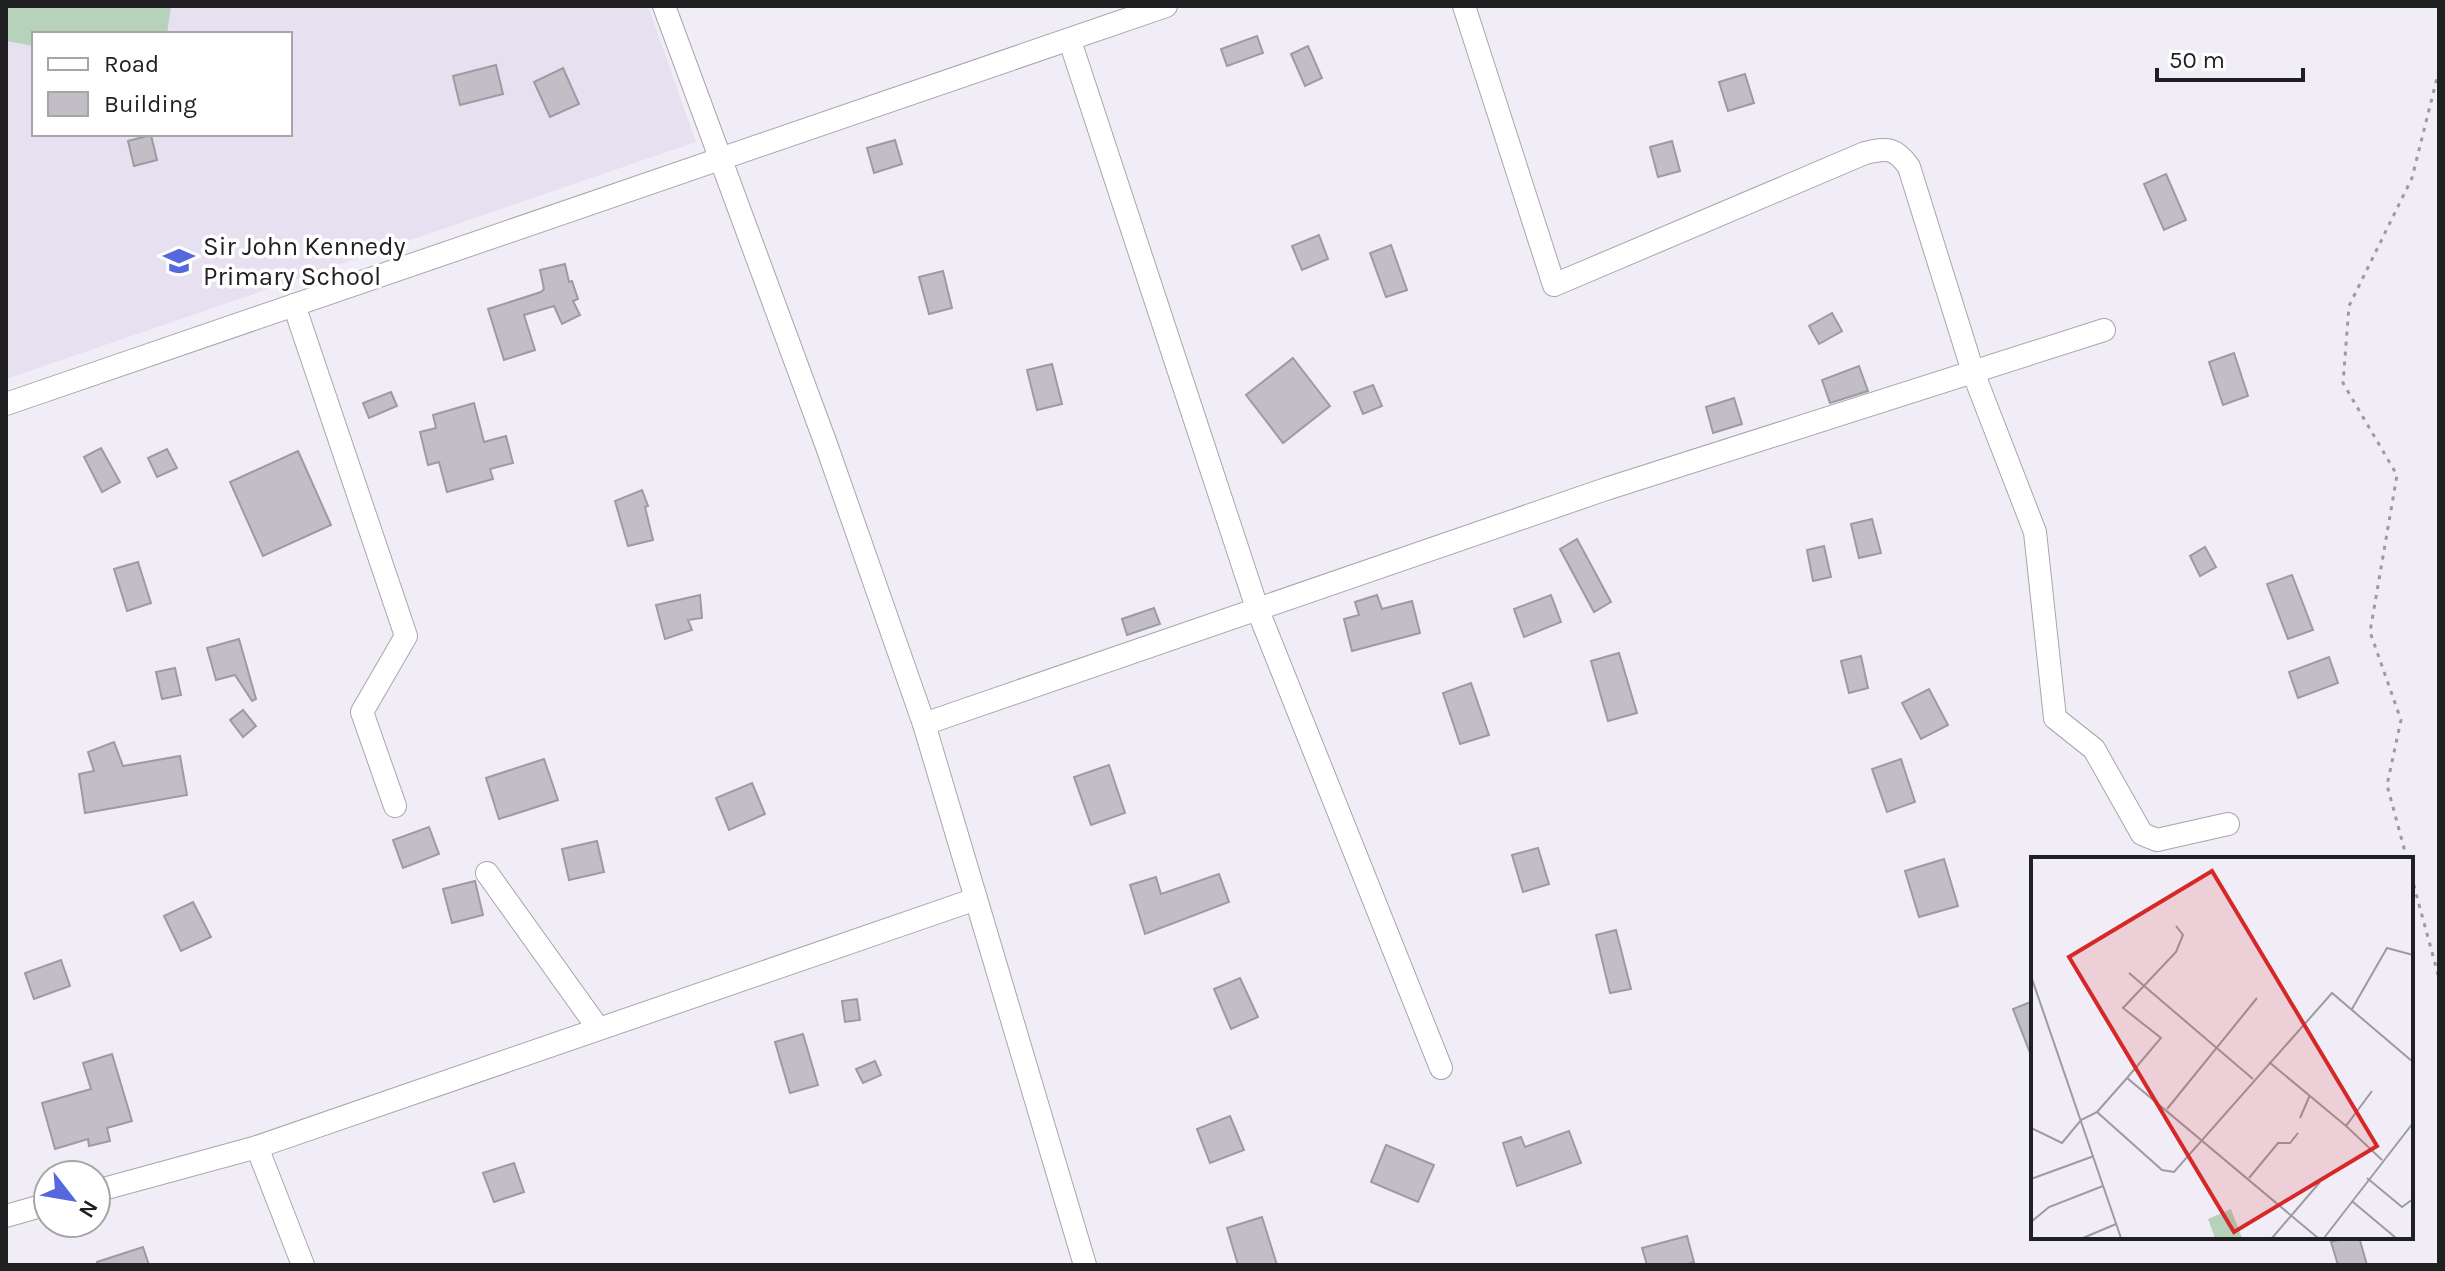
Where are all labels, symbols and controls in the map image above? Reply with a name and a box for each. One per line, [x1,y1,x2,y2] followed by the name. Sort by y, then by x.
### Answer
[32,32,292,136] legend
[2157,32,2303,82] scale bar
[2169,46,2225,74] text: 50 m
[104,50,159,78] text: Road
[104,90,197,118] text: Building
[203,231,406,292] place label: Sir John Kennedy Primary School
[162,244,196,278] school or university icon: Sir John Kennedy Primary School
[2031,857,2413,1239] inset map
[32,1159,112,1239] north arrow
[73,1195,103,1222] text: N

